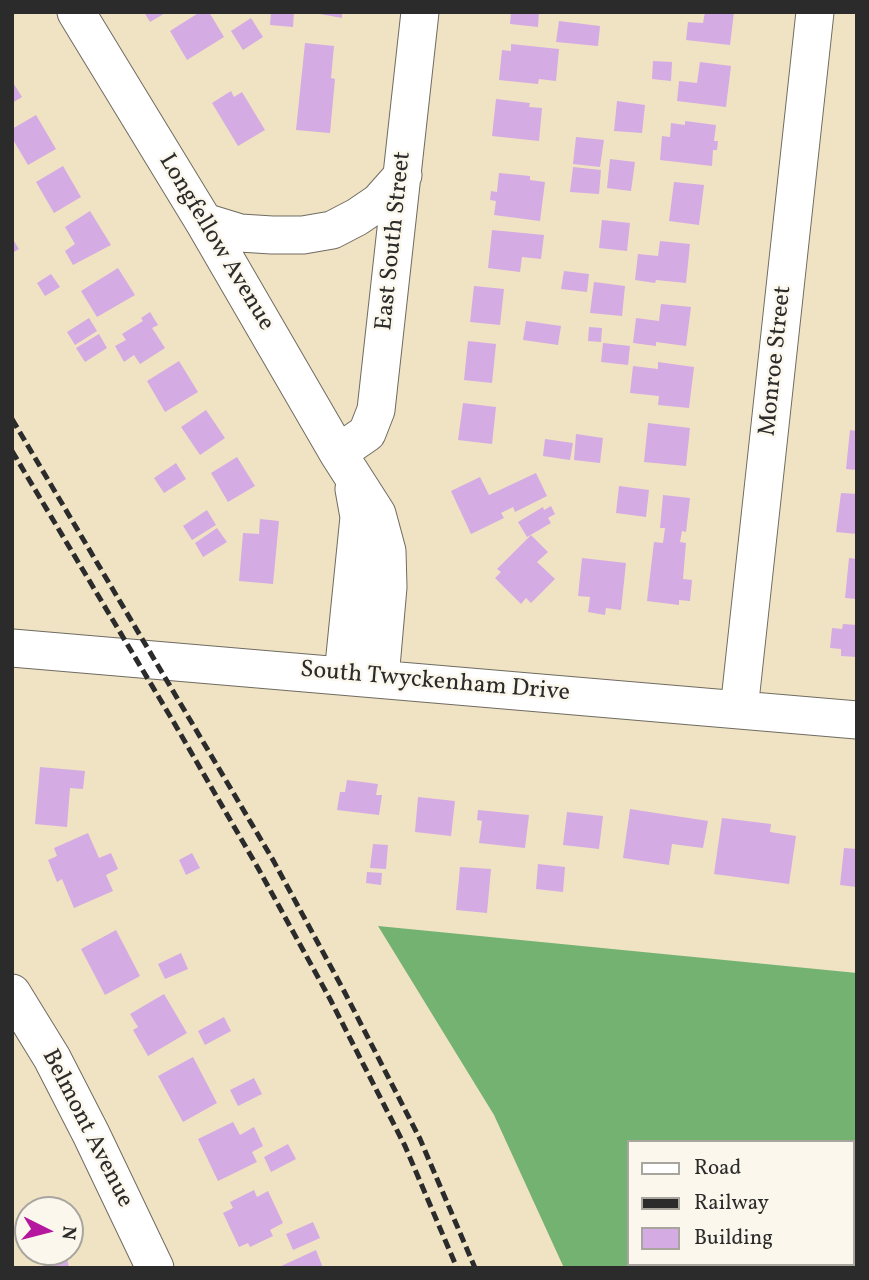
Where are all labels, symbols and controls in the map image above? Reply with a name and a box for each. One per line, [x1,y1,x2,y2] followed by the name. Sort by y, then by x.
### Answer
[151,149,279,337] street label: Longfellow Avenue
[371,150,419,332] street label: East South Street
[755,284,799,438] street label: Monroe Street
[299,657,571,709] street label: South Twyckenham Drive
[34,1045,138,1213] street label: Belmont Avenue
[628,1140,855,1266] legend
[694,1154,741,1183] text: Road
[694,1189,769,1218] text: Railway
[14,1196,84,1266] north arrow
[694,1224,773,1253] text: Building
[54,1225,82,1241] text: N

